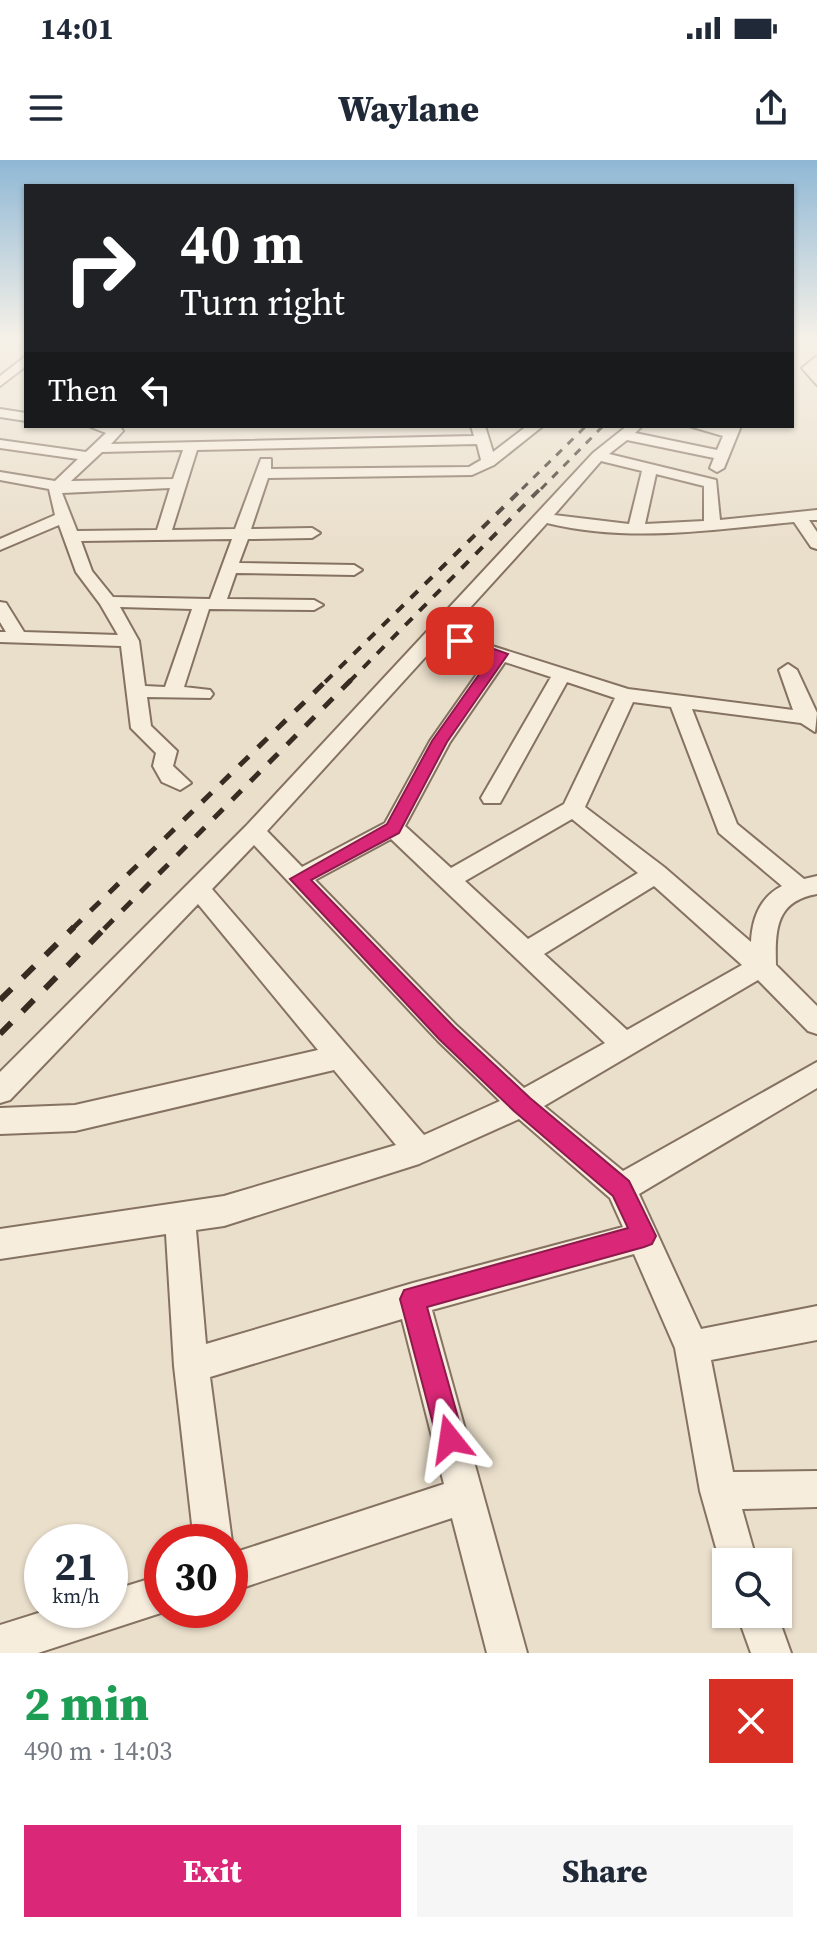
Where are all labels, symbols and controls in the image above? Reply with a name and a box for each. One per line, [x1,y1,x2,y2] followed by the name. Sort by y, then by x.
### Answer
[40,8,114,49] text: 14:01
[338,84,479,133] text: Waylane
[24,86,68,130] icon: menu
[749,86,793,130] icon: share
[180,205,303,282] text: 40 m
[48,216,152,320] icon: right
[180,278,345,327] text: Turn right
[134,368,178,412] icon: left
[48,370,118,411] text: Then
[426,607,494,675] pin
[438,619,482,663] icon: arrive
[408,1397,492,1481] position arrow
[144,1524,248,1628] speed limit sign: 30
[54,1539,98,1593] text: 21
[712,1548,792,1628] map controls
[712,1548,792,1628] button: search
[52,1582,100,1610] text: km/h
[24,1670,149,1736] text: 2 min
[709,1679,793,1763] button: close
[24,1733,172,1769] text: 490 m · 14:03
[24,1825,401,1917] button: Exit
[417,1825,793,1917] button: Share

